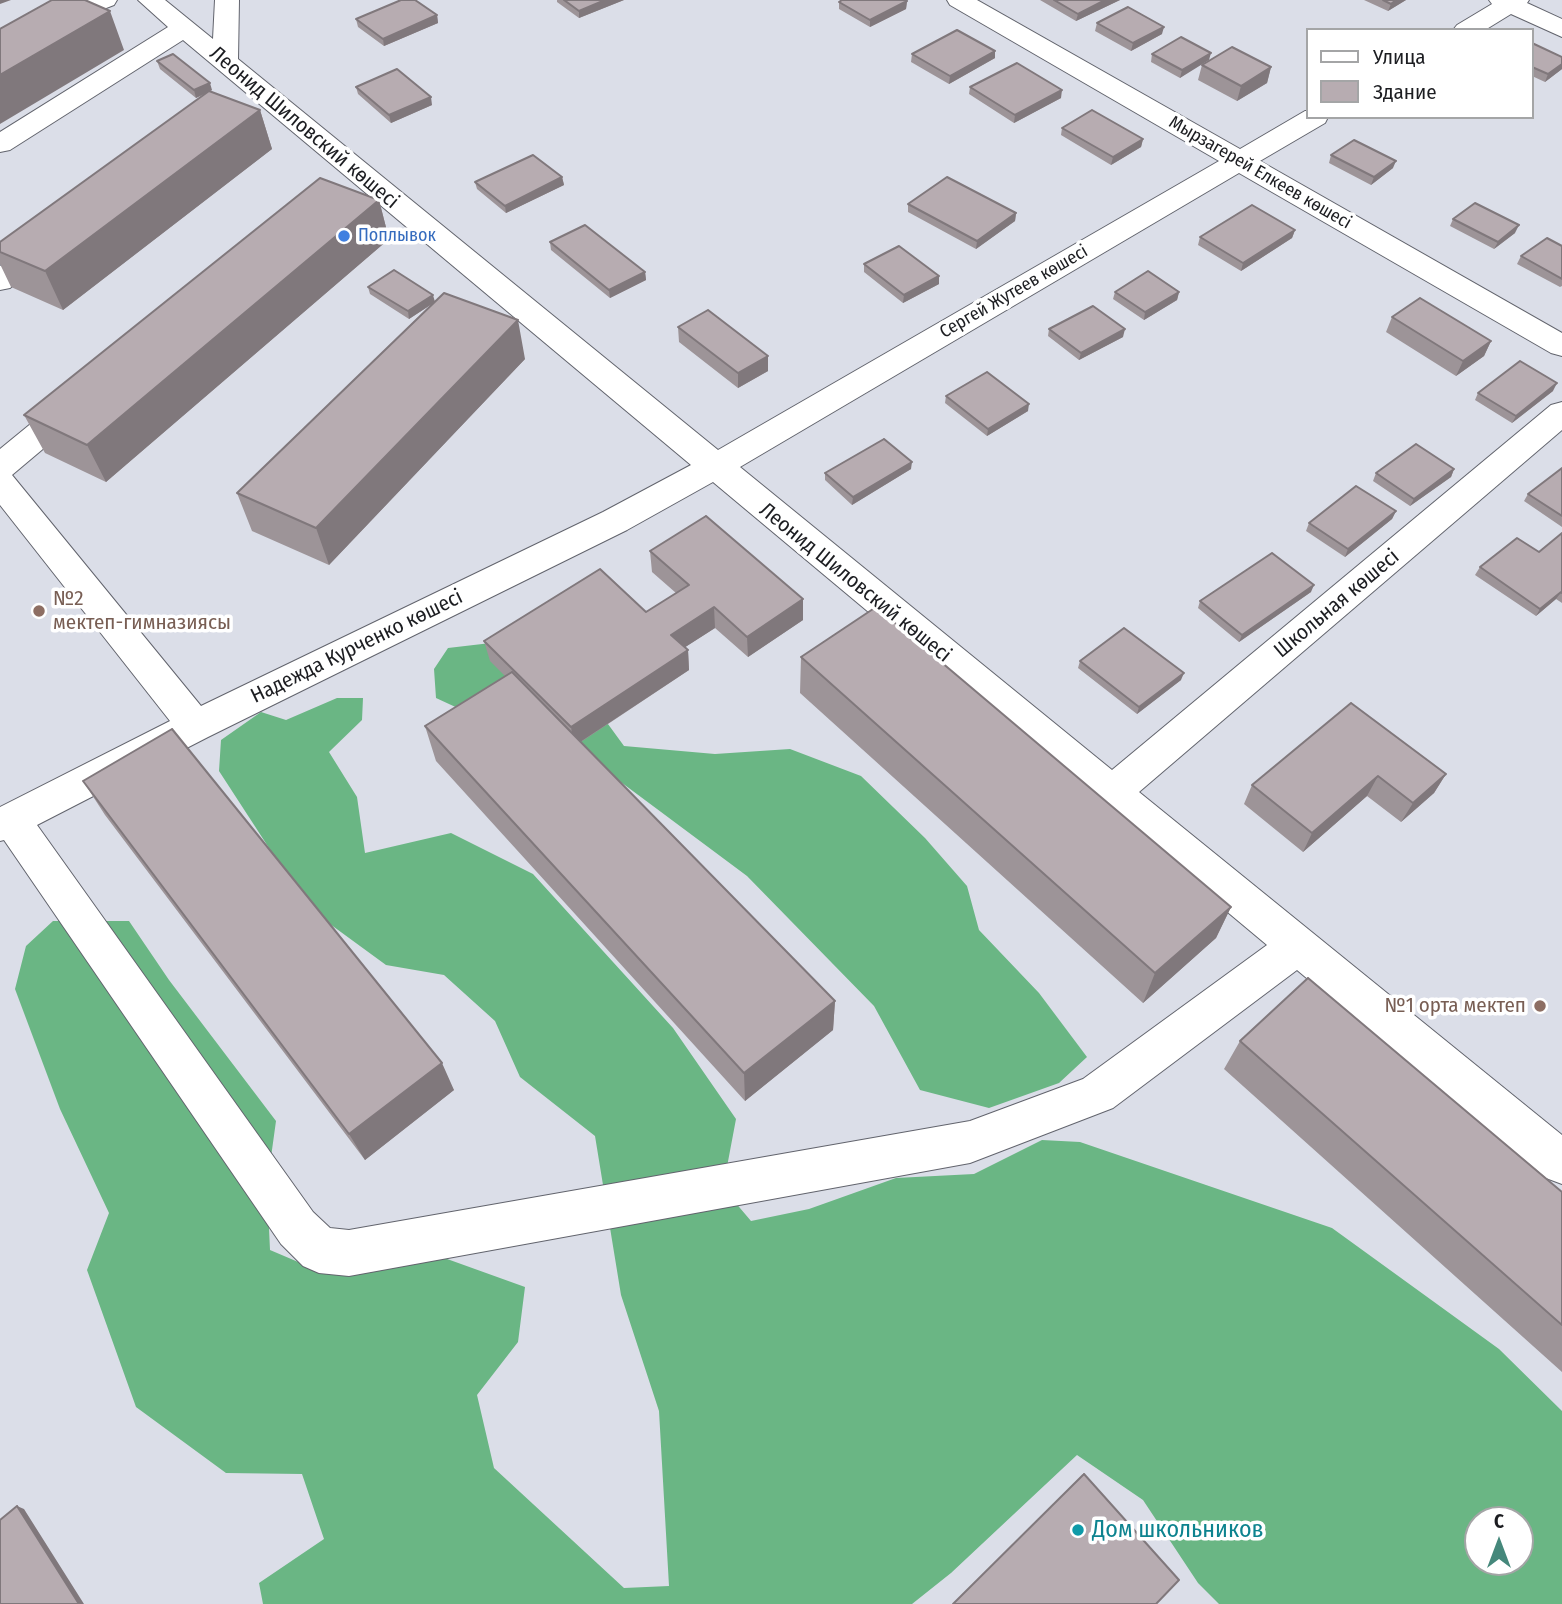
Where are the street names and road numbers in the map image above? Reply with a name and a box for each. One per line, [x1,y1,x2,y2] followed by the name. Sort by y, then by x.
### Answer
[204,41,404,215] street label: Леонид Шиловский көшесі
[1165,112,1355,234] street label: Мырзагерей Елкеев көшесі
[936,241,1092,343] street label: Сергей Жутеев көшесі
[754,498,956,668] street label: Леонид Шиловский көшесі
[1269,544,1405,664] street label: Школьная көшесі
[247,585,467,709] street label: Надежда Курченко көшесі

